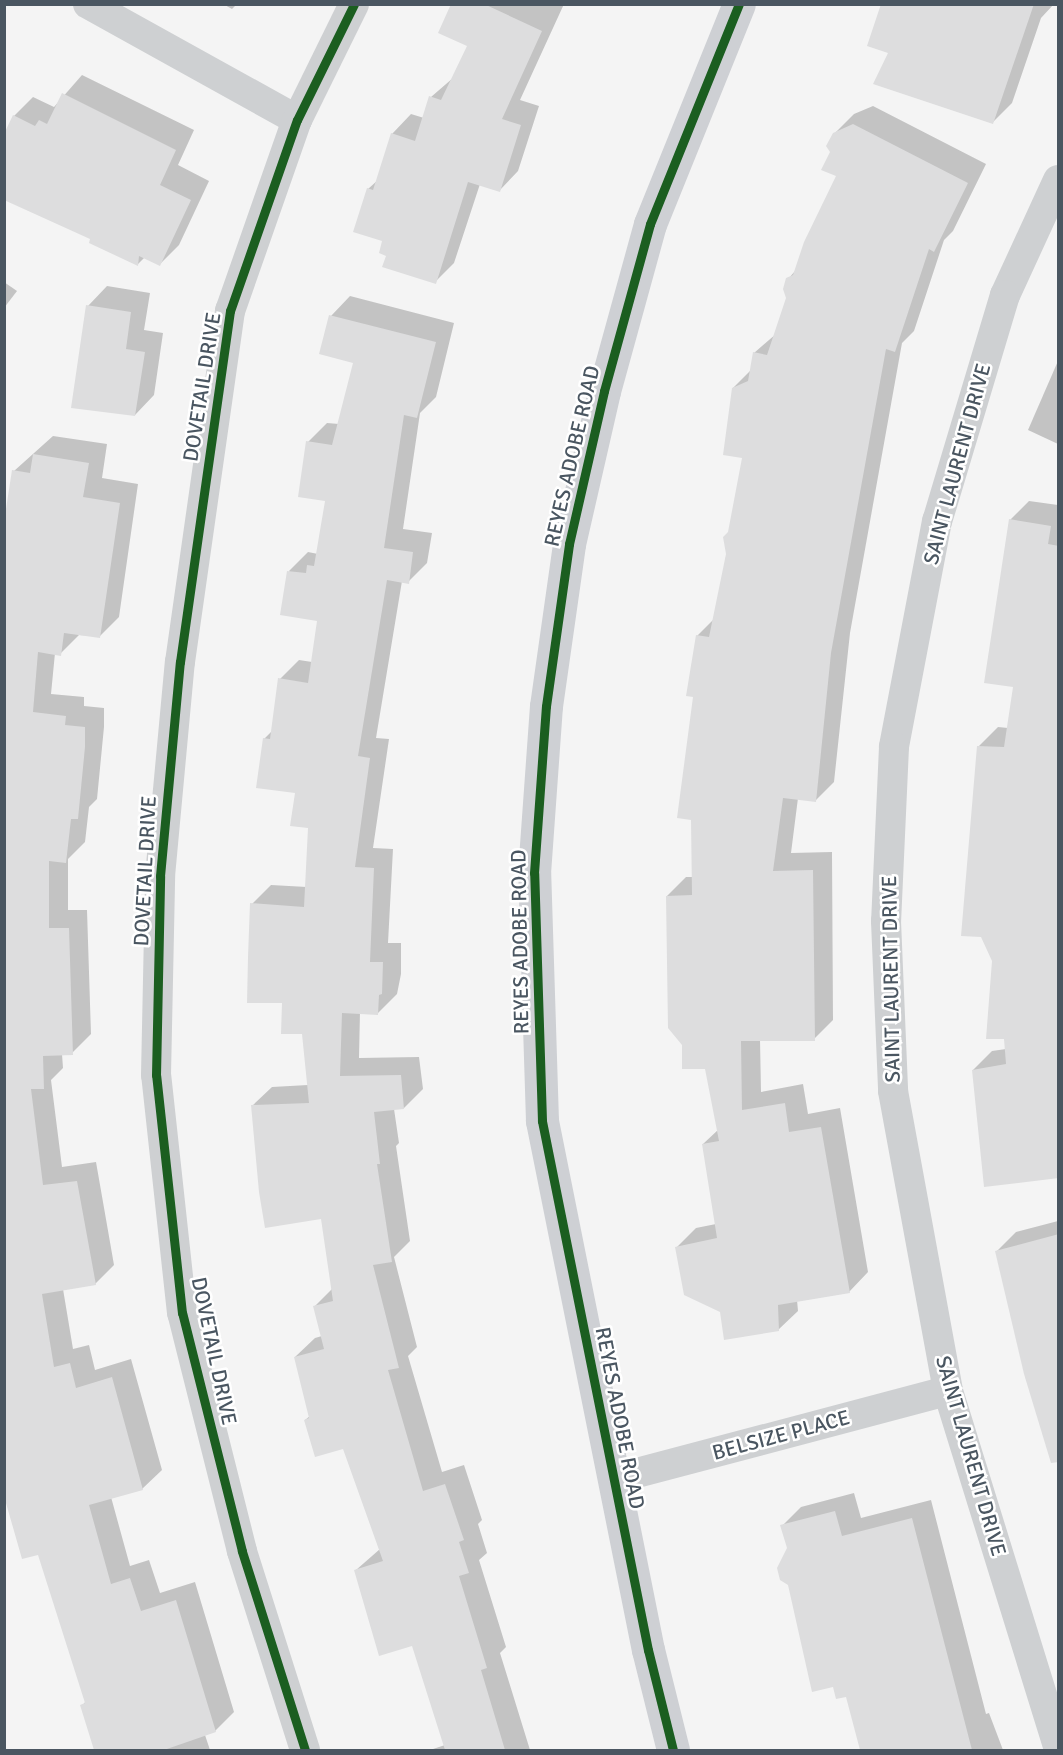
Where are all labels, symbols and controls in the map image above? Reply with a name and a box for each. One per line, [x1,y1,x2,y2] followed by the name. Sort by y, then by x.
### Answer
[178,311,226,463] street label: DOVETAIL DRIVE
[918,361,996,567] street label: SAINT LAURENT DRIVE
[539,363,605,549] street label: REYES ADOBE ROAD
[128,795,162,947] street label: DOVETAIL DRIVE
[506,849,534,1035] street label: REYES ADOBE ROAD
[877,875,905,1083] street label: SAINT LAURENT DRIVE
[186,1275,242,1427] street label: DOVETAIL DRIVE
[590,1325,650,1511] street label: REYES ADOBE ROAD
[930,1353,1012,1559] street label: SAINT LAURENT DRIVE
[710,1405,852,1465] street label: BELSIZE PLACE

